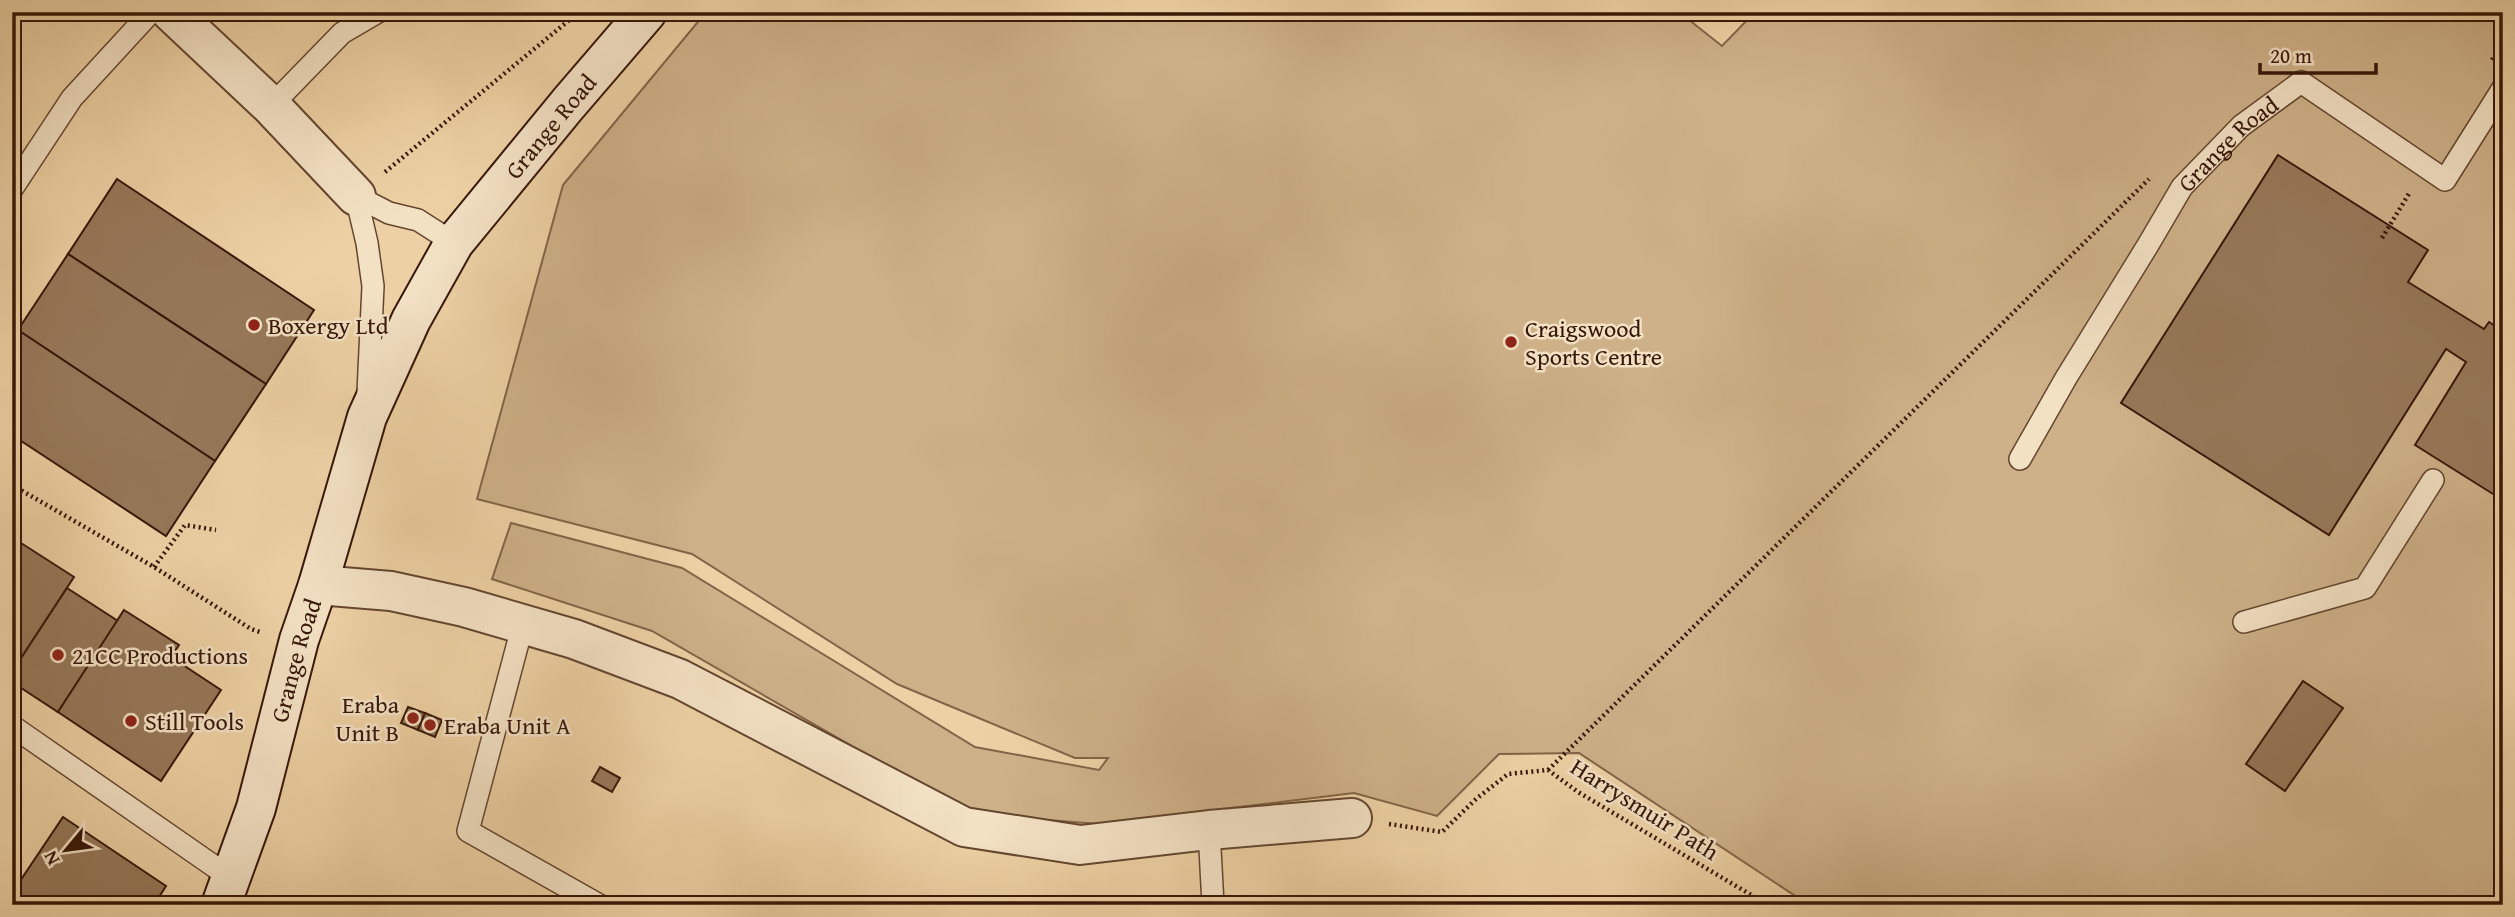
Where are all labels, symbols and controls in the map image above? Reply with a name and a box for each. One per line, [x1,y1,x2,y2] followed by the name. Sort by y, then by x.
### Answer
[2260,32,2375,76] scale bar
[2270,40,2312,71] text: 20 m
[496,66,605,186] street label: Grange Road
[2169,87,2286,199] street label: Grange Road
[268,308,389,343] place label: Boxergy Ltd
[1525,311,1662,374] place label: Craigswood Sports Centre
[246,317,262,333] marker: Boxergy Ltd
[1503,334,1519,350] marker: Craigswood Sports Centre
[261,593,330,726] street label: Grange Road
[72,638,248,673] place label: 21CC Productions
[50,647,66,663] marker: 21CC Productions
[336,687,400,750] place label: Eraba Unit B
[145,704,244,739] place label: Still Tools
[444,708,571,743] place label: Eraba Unit A
[405,710,421,726] marker: Eraba Unit B
[123,713,139,729] marker: Still Tools
[422,717,438,733] marker: Eraba Unit A
[1564,749,1726,869] street label: Harrysmuir Path
[32,816,102,886] north arrow
[36,846,66,871] text: N

